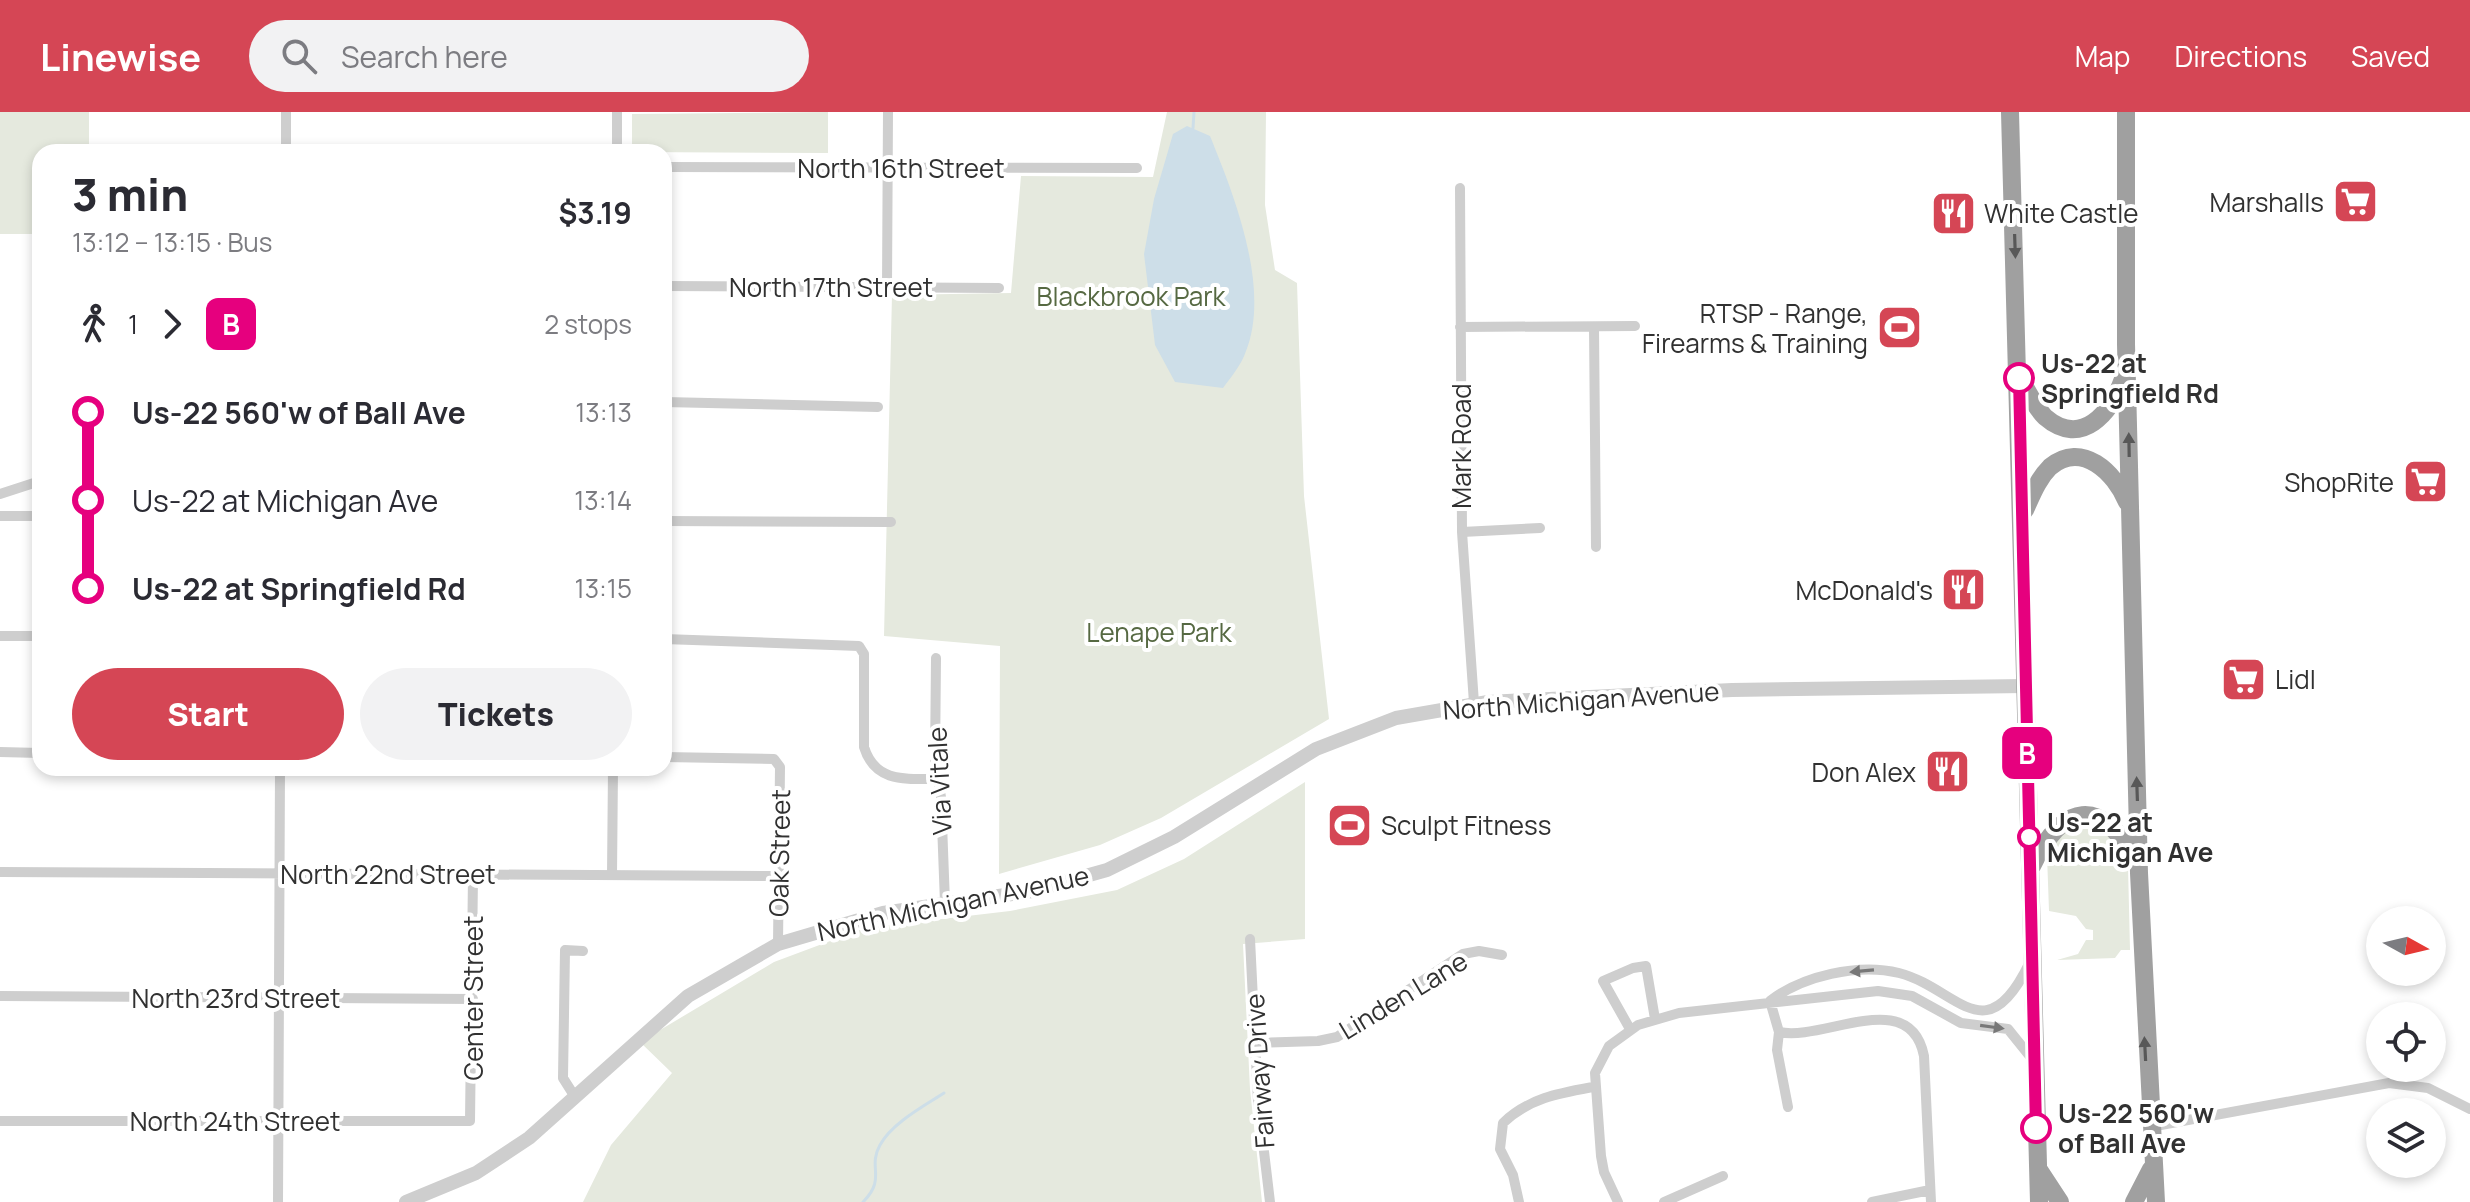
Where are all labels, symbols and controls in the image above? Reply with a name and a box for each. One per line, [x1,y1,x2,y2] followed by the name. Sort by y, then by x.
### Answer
[249,20,809,92] search box
[40,30,201,82] text: Linewise
[277,34,321,78] icon: search
[341,36,508,77] text: Search here
[2075,37,2130,75] text: Map
[2174,37,2307,75] text: Directions
[2351,37,2430,75] text: Saved
[797,150,1005,186] street label: North 16th Street
[72,164,188,224] text: 3 min
[2331,178,2379,226] supermarket icon: Marshalls
[2210,184,2324,220] place label: Marshalls
[1929,189,1977,237] restaurant icon: White Castle
[558,192,632,233] text: $3.19
[1984,195,2139,231] place label: White Castle
[72,224,272,260] text: 13:12 – 13:15 · Bus
[2008,234,2021,259] one-way arrow
[729,269,933,305] street label: North 17th Street
[1037,278,1227,314] park label: Blackbrook Park
[1642,295,1868,361] place label: RTSP - Range, Firearms & Training
[72,302,116,346] icon: walk
[150,302,194,346] icon: forward
[1875,304,1923,352] sports icon: RTSP - Range, Firearms & Training
[222,305,240,343] text: B
[128,306,138,342] text: 1
[544,306,632,342] text: 2 stops
[2041,345,2219,411] place label: Us-22 at Springfield Rd
[2004,363,2034,393] marker: Us-22 at Springfield Rd
[1443,383,1479,509] street label: Mark Road
[132,392,466,433] text: Us-22 560'w of Ball Ave
[575,394,632,430] text: 13:13
[2122,432,2135,457] one-way arrow
[2401,458,2449,506] supermarket icon: ShopRite
[2284,464,2394,500] place label: ShopRite
[132,480,438,521] text: Us-22 at Michigan Ave
[574,482,632,518] text: 13:14
[1940,566,1988,614] restaurant icon: McDonald's
[132,568,466,609] text: Us-22 at Springfield Rd
[575,570,632,606] text: 13:15
[1795,572,1933,608] place label: McDonald's
[1086,614,1233,650] park label: Lenape Park
[2220,655,2268,703] supermarket icon: Lidl
[2275,661,2316,697] place label: Lidl
[72,668,344,760] button: Start
[360,668,632,760] button: Tickets
[1442,672,1720,728] street label: North Michigan Avenue
[918,726,960,836] street label: Via Vitale
[2001,727,2053,779] line badge: B
[2018,734,2036,772] text: B
[1923,748,1971,796] restaurant icon: Don Alex
[1812,754,1916,790] place label: Don Alex
[2130,776,2143,801] one-way arrow
[760,789,798,917] street label: Oak Street
[1326,801,1374,849] sports icon: Sculpt Fitness
[2047,804,2213,870] place label: Us-22 at Michigan Ave
[1381,807,1551,843] place label: Sculpt Fitness
[2018,826,2040,848] marker: Us-22 at Michigan Ave
[280,856,496,892] street label: North 22nd Street
[814,857,1092,949] street label: North Michigan Avenue
[2366,906,2446,986] north arrow
[2366,906,2446,1178] map controls
[455,916,491,1080] street label: Center Street
[1332,943,1474,1047] street label: Linden Lane
[1849,965,1874,978] one-way arrow
[132,980,340,1016] street label: North 23rd Street
[1236,992,1282,1150] street label: Fairway Drive
[2366,1002,2446,1082] button: locate
[1980,1020,2005,1033] one-way arrow
[2138,1036,2151,1061] one-way arrow
[2058,1095,2214,1161] place label: Us-22 560'w of Ball Ave
[2366,1098,2446,1178] button: layers
[130,1103,340,1139] street label: North 24th Street
[2021,1113,2051,1143] marker: Us-22 560'w of Ball Ave

